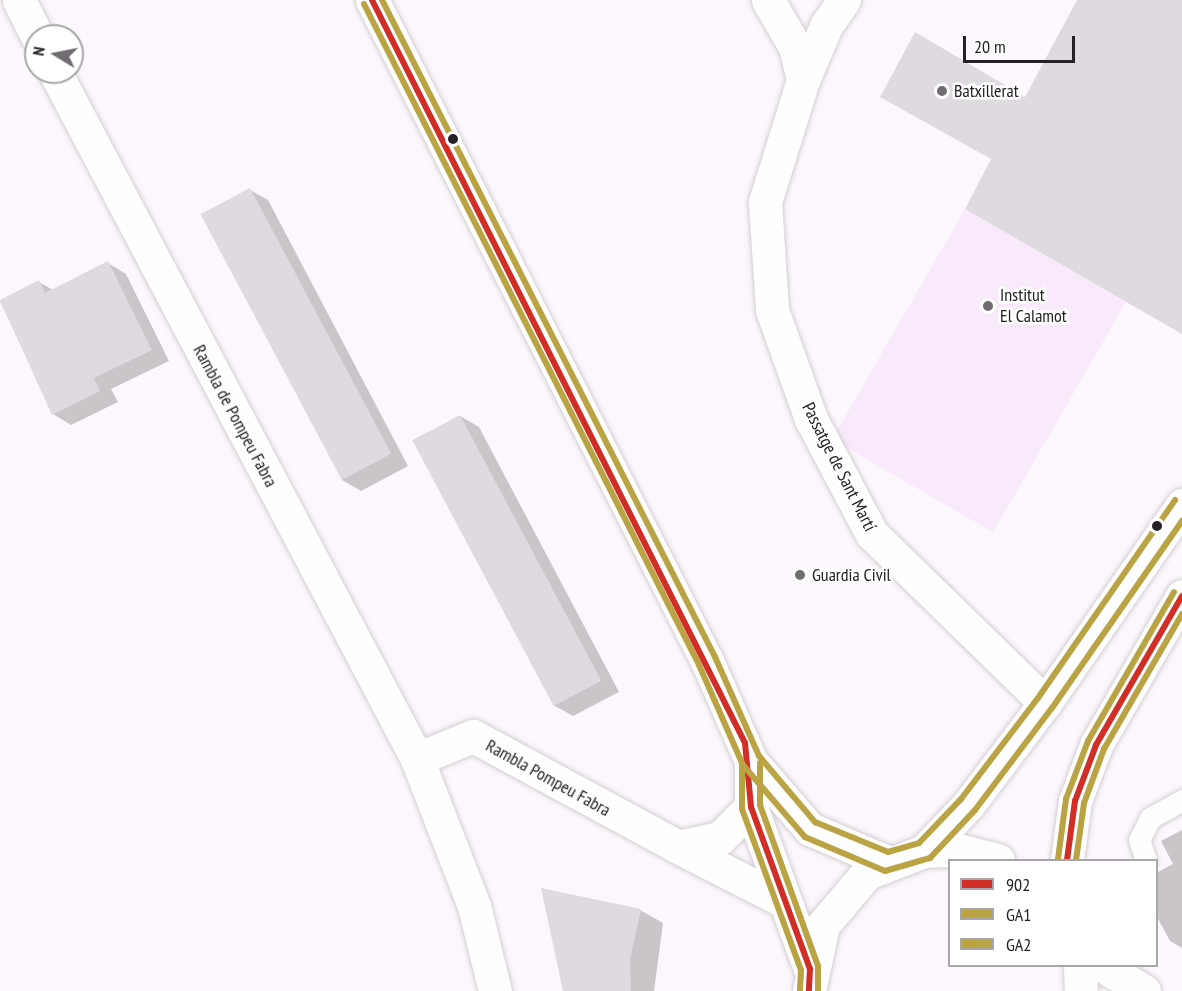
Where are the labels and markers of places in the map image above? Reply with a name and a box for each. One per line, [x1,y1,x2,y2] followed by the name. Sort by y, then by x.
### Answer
[954,80,1019,102] place label: Batxillerat
[935,84,949,98] marker: Batxillerat
[447,133,459,145] unlabelled marker
[1000,285,1067,328] place label: Institut El Calamot
[981,299,995,313] marker: Institut El Calamot
[1151,520,1163,532] unlabelled marker
[812,564,891,586] place label: Guardia Civil
[793,568,807,582] marker: Guardia Civil

